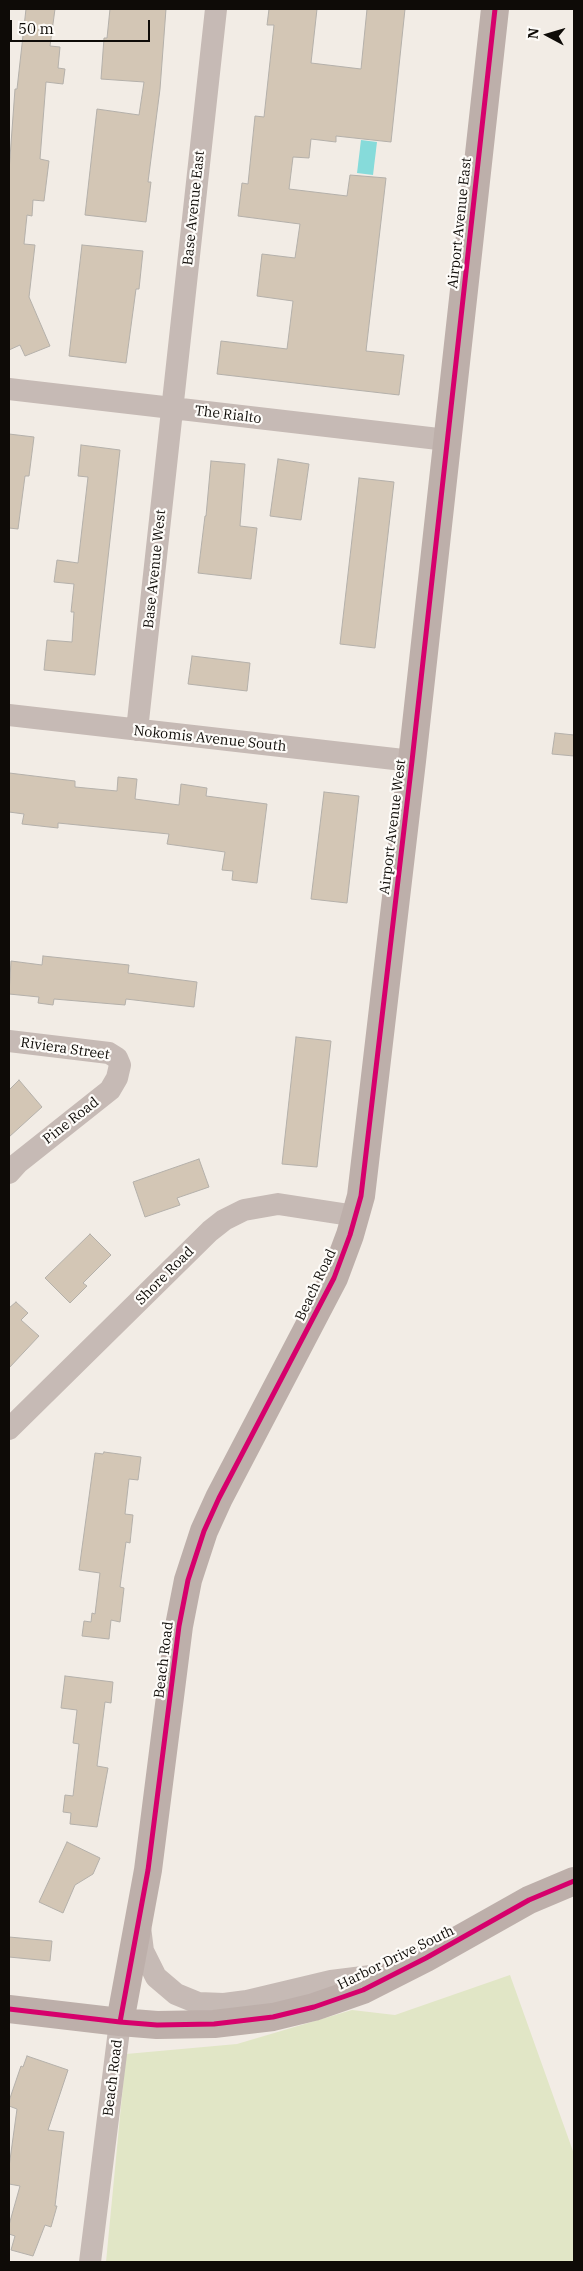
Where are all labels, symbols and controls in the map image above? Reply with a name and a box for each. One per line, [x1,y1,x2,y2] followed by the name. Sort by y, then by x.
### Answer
[12,10,152,42] scale bar
[523,10,573,60] north arrow
[18,19,54,38] text: 50 m
[524,27,543,40] text: N
[180,150,208,266] street label: Base Avenue East
[445,156,475,290] street label: Airport Avenue East
[194,403,262,427] street label: The Rialto
[140,509,170,629] street label: Base Avenue West
[133,723,287,755] street label: Nokomis Avenue South
[376,759,410,895] street label: Airport Avenue West
[19,1034,111,1064] street label: Riviera Street
[40,1094,102,1148] street label: Pine Road
[132,1243,198,1309] street label: Shore Road
[292,1246,340,1324] street label: Beach Road
[151,1621,177,1699] street label: Beach Road
[335,1922,457,1994] street label: Harbor Drive South
[100,2039,126,2117] street label: Beach Road

